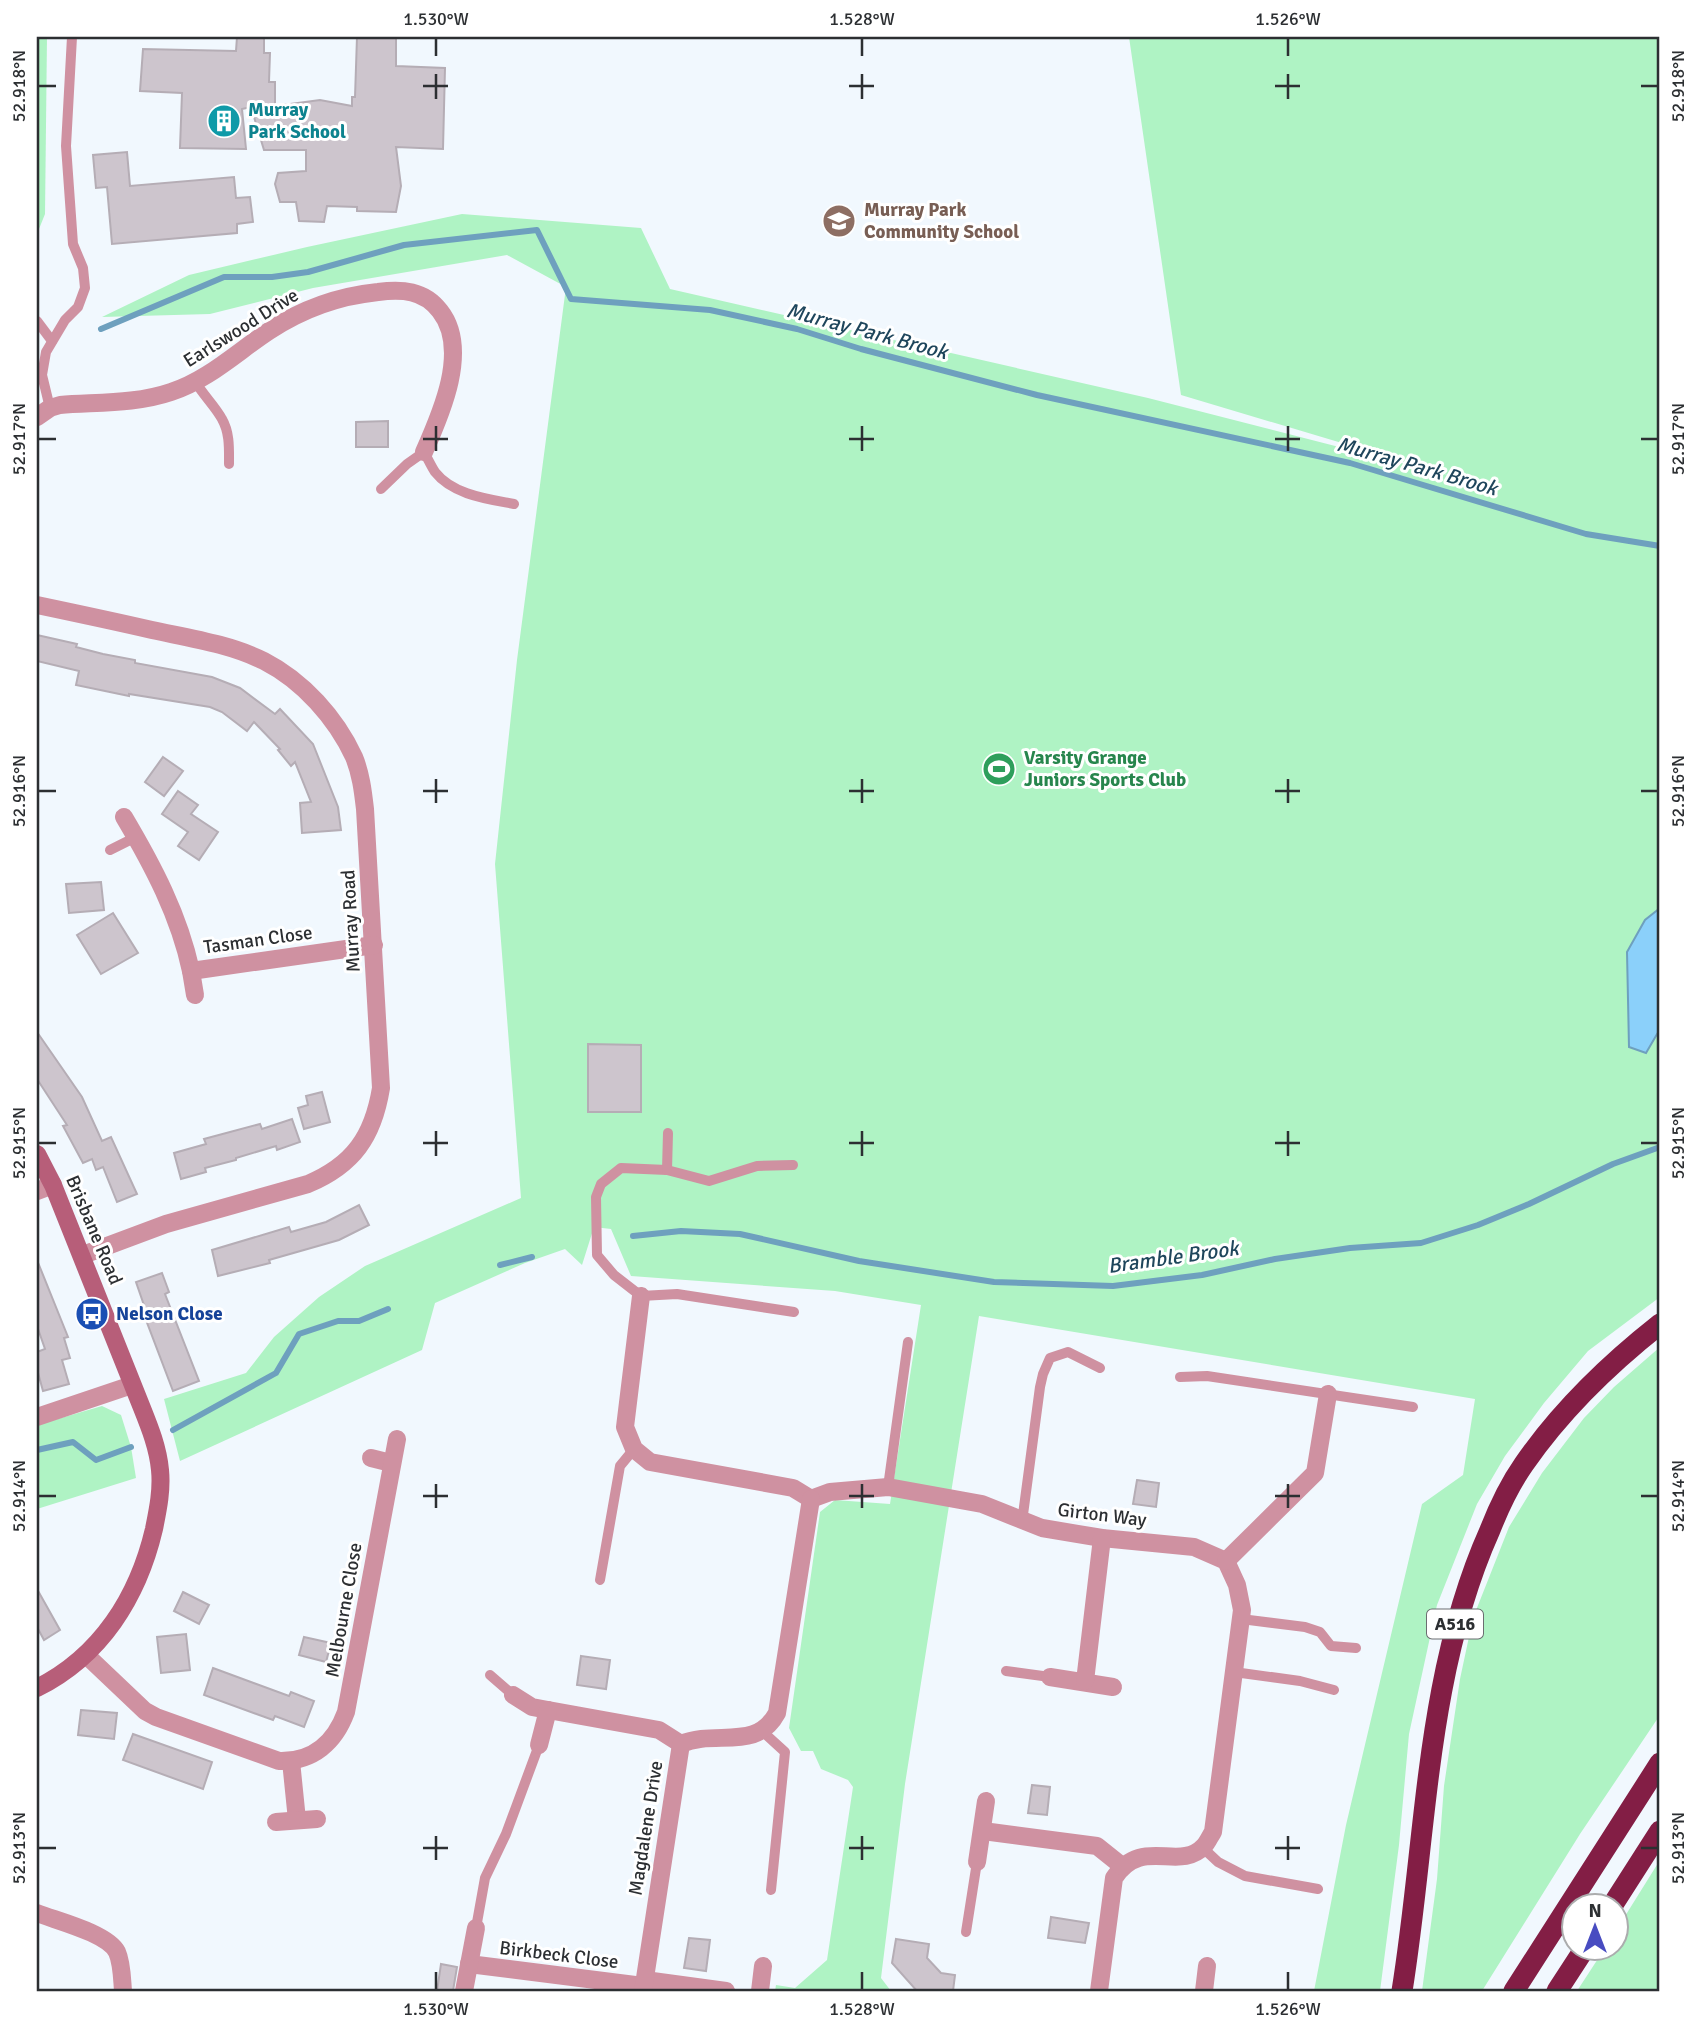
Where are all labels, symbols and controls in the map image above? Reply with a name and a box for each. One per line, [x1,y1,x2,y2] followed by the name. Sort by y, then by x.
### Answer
[403,8,469,30] text: 1.530°W
[829,8,895,30] text: 1.528°W
[1255,8,1321,30] text: 1.526°W
[8,50,30,122] text: 52.918°N
[1667,50,1689,122] text: 52.918°N
[248,98,346,144] place label: Murray Park School
[205,102,243,140] building icon: Murray Park School
[864,198,1019,244] place label: Murray Park Community School
[820,202,858,240] school or university icon: Murray Park Community School
[179,283,303,373] street label: Earlswood Drive
[784,297,953,366] water label: Murray Park Brook
[8,403,30,475] text: 52.917°N
[1667,403,1689,475] text: 52.917°N
[1334,431,1503,502] water label: Murray Park Brook
[1024,746,1186,792] place label: Varsity Grange Juniors Sports Club
[980,750,1018,788] sports icon: Varsity Grange Juniors Sports Club
[8,755,30,827] text: 52.916°N
[1667,755,1689,827] text: 52.916°N
[336,869,366,973] street label: Murray Road
[202,920,314,960] street label: Tasman Close
[8,1107,30,1179] text: 52.915°N
[1667,1107,1689,1179] text: 52.915°N
[60,1172,128,1288] street label: Brisbane Road
[1106,1235,1242,1279] water label: Bramble Brook
[73,1295,111,1333] bus stop icon: Nelson Close
[116,1302,223,1326] place label: Nelson Close
[8,1460,30,1532] text: 52.914°N
[1667,1460,1689,1532] text: 52.914°N
[1056,1498,1148,1532] street label: Girton Way
[320,1541,368,1679] street label: Melbourne Close
[1427,1610,1483,1638] road number: A516
[624,1759,668,1897] street label: Magdalene Drive
[8,1812,30,1884] text: 52.913°N
[1667,1812,1689,1884] text: 52.913°N
[1560,1892,1630,1962] north arrow
[1588,1899,1602,1923] text: N
[498,1936,620,1974] street label: Birkbeck Close
[403,1998,469,2020] text: 1.530°W
[829,1998,895,2020] text: 1.528°W
[1255,1998,1321,2020] text: 1.526°W

